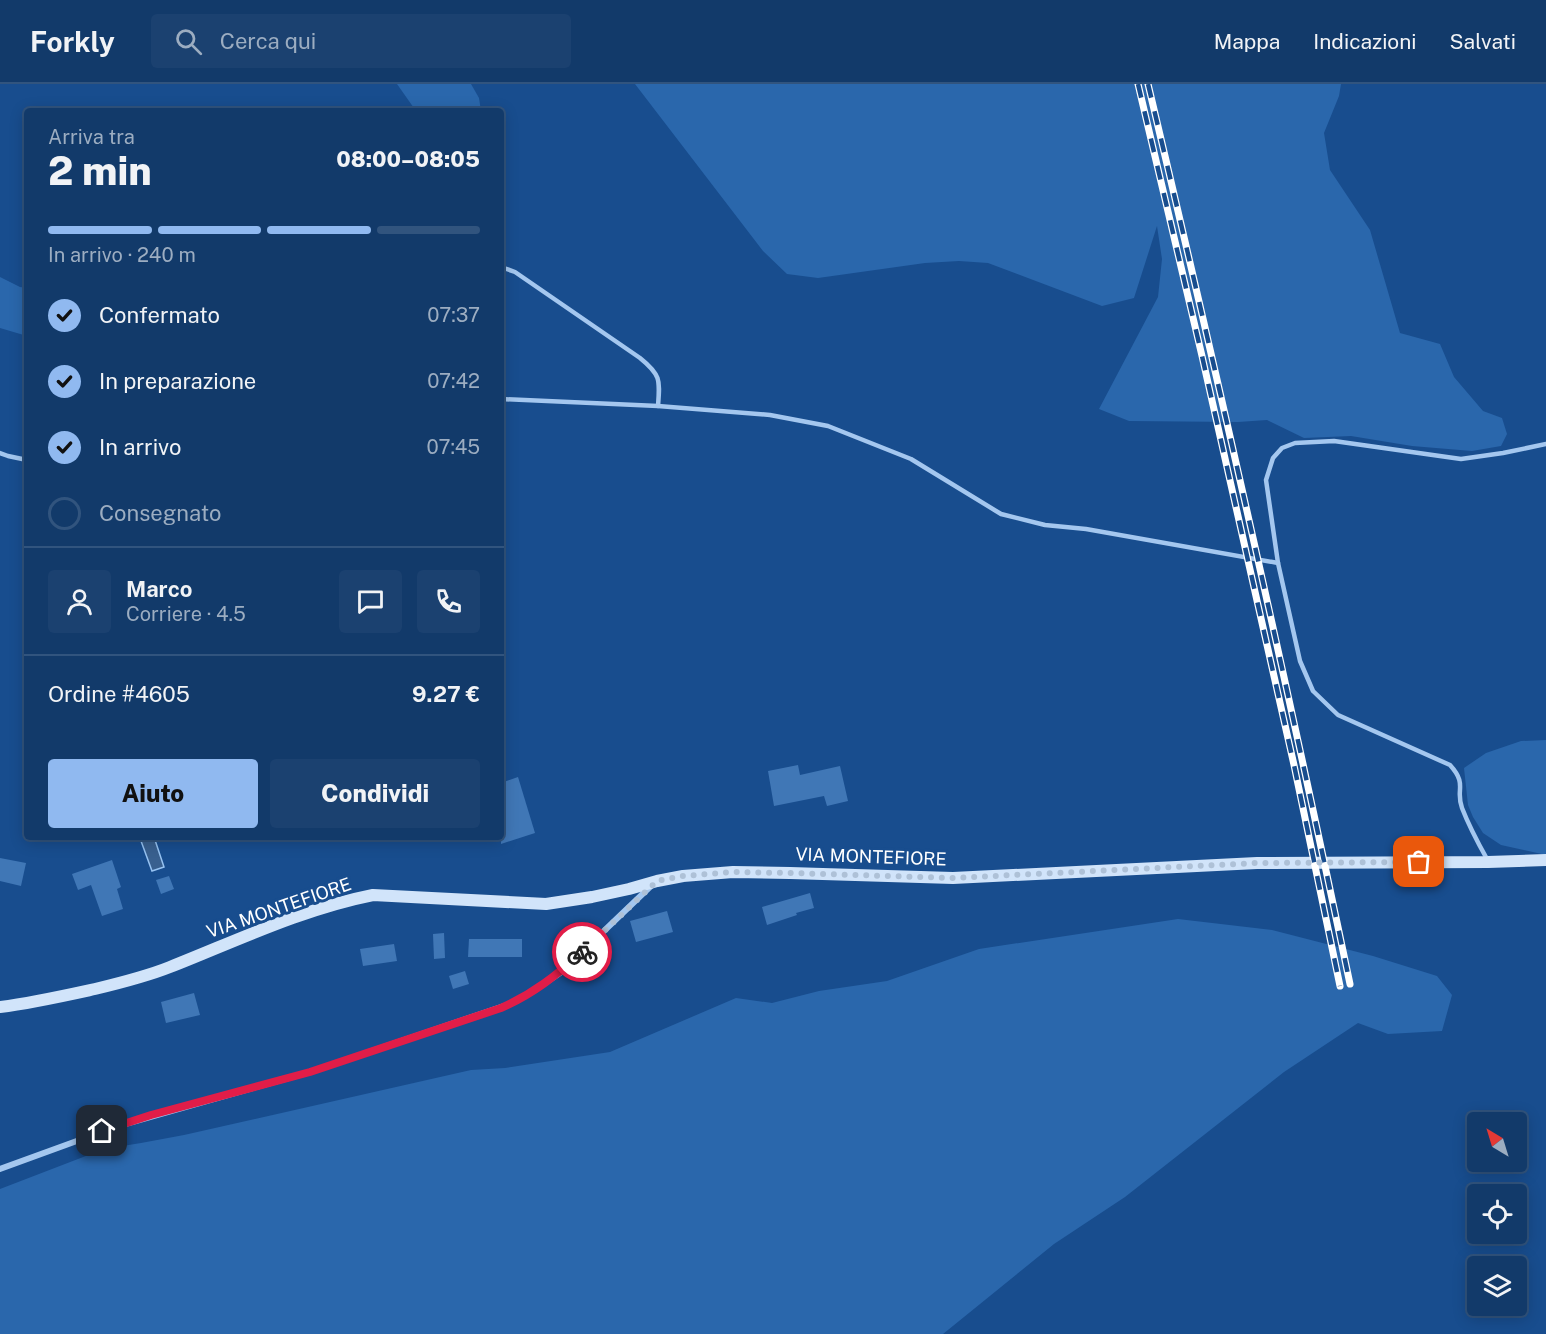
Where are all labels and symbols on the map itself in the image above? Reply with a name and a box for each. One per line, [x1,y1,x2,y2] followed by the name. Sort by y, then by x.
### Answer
[1393,836,1444,887] pin
[795,843,947,870] street label: VIA MONTEFIORE
[204,873,354,942] street label: VIA MONTEFIORE
[552,922,612,982] courier
[76,1105,127,1156] pin
[1467,1112,1527,1172] north arrow

